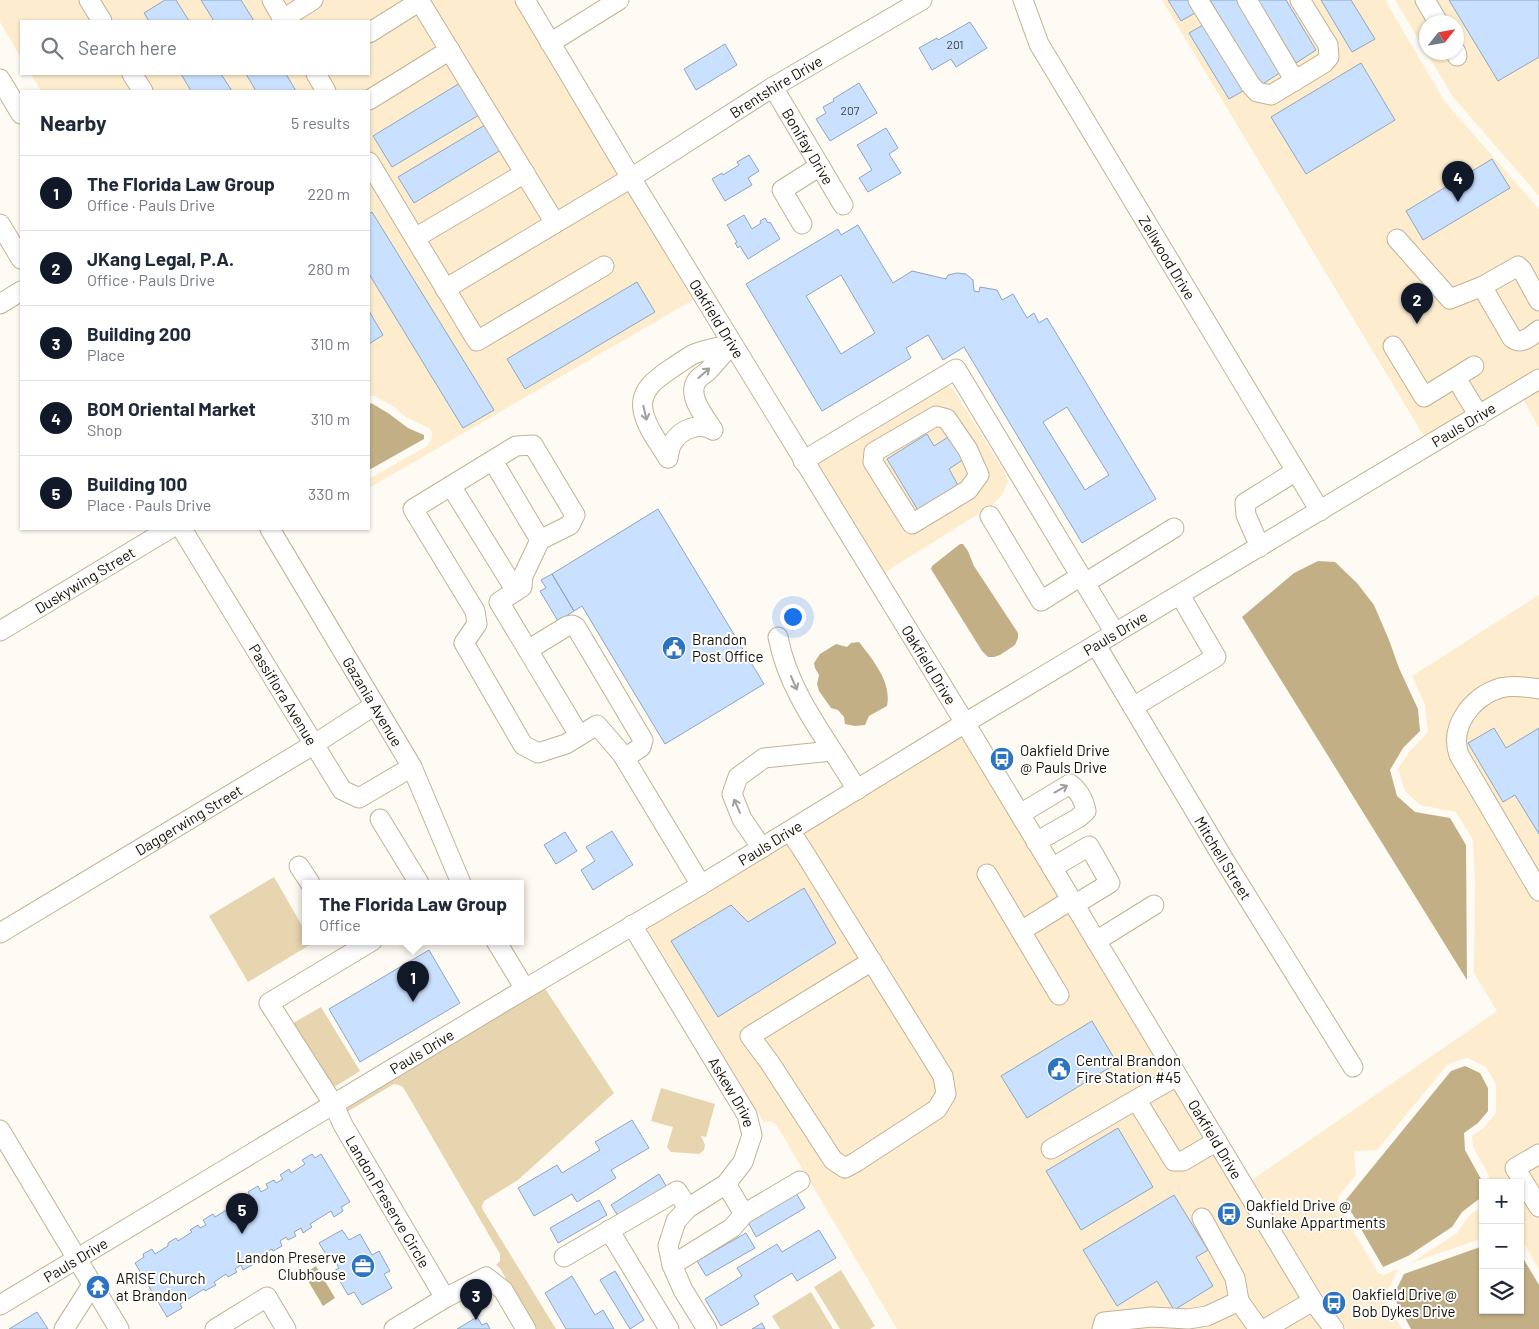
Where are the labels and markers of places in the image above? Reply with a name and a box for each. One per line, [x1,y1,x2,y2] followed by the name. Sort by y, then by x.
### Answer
[1442,161,1474,202] pin: 4
[1401,283,1433,324] pin: 2
[692,630,764,665] place label: Brandon Post Office
[661,635,687,661] public building icon: Brandon Post Office
[1020,741,1110,776] place label: Oakfield Drive @ Pauls Drive
[989,746,1015,772] bus stop icon: Oakfield Drive @ Pauls Drive
[397,961,429,1002] pin: 1
[1076,1051,1181,1086] place label: Central Brandon Fire Station #45
[1046,1056,1072,1082] public building icon: Central Brandon Fire Station #45
[226,1193,258,1234] pin: 5
[1246,1196,1386,1231] place label: Oakfield Drive @ Sunlake Appartments
[1216,1201,1242,1227] bus stop icon: Oakfield Drive @ Sunlake Appartments
[236,1248,346,1283] place label: Landon Preserve Clubhouse
[350,1253,376,1279] office icon: Landon Preserve Clubhouse
[116,1269,206,1304] place label: ARISE Church at Brandon
[85,1274,111,1300] temple icon: ARISE Church at Brandon
[460,1279,492,1320] pin: 3
[1352,1285,1457,1320] place label: Oakfield Drive @ Bob Dykes Drive
[1321,1290,1347,1316] bus stop icon: Oakfield Drive @ Bob Dykes Drive

